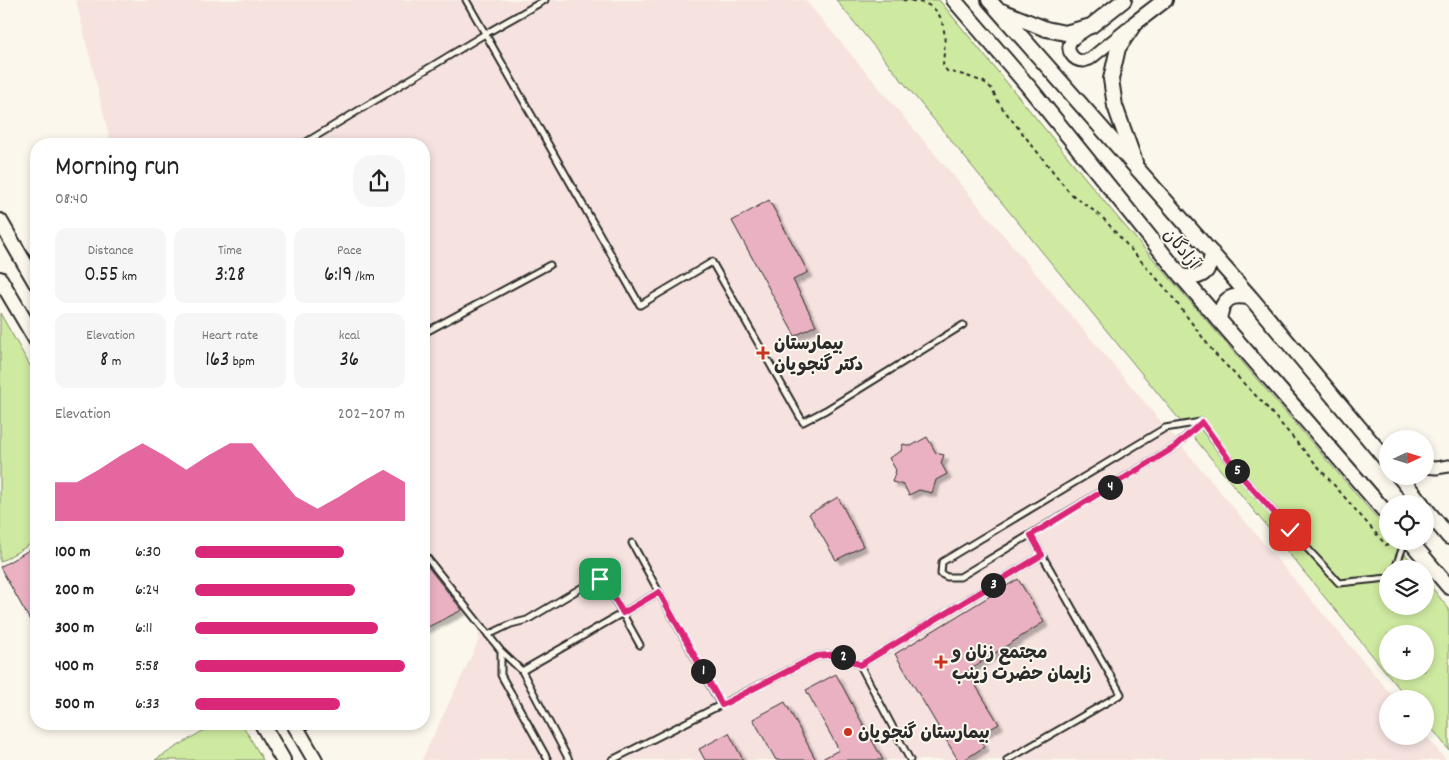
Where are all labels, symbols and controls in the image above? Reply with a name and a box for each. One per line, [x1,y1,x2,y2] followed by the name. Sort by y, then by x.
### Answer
[55,149,179,189] text: Morning run
[353,155,405,207] button: share
[55,188,88,211] text: 08:40
[1156,224,1205,277] street label: آزادگان
[88,241,134,261] text: Distance
[218,241,242,261] text: Time
[337,241,362,261] text: Pace
[84,261,119,291] text: 0.55
[215,261,245,291] text: 3:28
[324,261,352,291] text: 6:19
[119,267,137,287] text: km
[352,267,375,287] text: /km
[86,326,135,346] text: Elevation
[202,326,258,346] text: Heart rate
[339,326,360,346] text: kcal
[774,333,863,379] place label: بیمارستان دکتر گنجویان
[100,346,108,376] text: 8
[205,346,229,376] text: 163
[340,346,359,376] text: 36
[756,346,770,360] marker: بیمارستان دکتر گنجویان
[108,352,121,372] text: m
[229,352,255,372] text: bpm
[55,403,111,426] text: Elevation
[338,403,405,426] text: 202–207 m
[1379,430,1434,485] north arrow
[1379,430,1434,745] map controls
[1224,458,1250,484] pin: 5
[1234,461,1241,481] text: 5
[1098,474,1122,500] pin: 4
[1108,477,1113,497] text: 4
[1379,495,1434,550] button: locate
[1269,509,1311,551] pin
[1276,516,1304,544] icon: check
[55,541,91,564] text: 100 m
[135,541,161,564] text: 6:30
[579,558,621,600] pin
[1379,560,1434,615] button: layers
[586,565,614,593] icon: arrive
[980,572,1006,598] pin: 3
[990,575,997,595] text: 3
[55,579,94,602] text: 200 m
[135,579,159,602] text: 6:24
[55,617,94,640] text: 300 m
[135,617,153,640] text: 6:11
[1379,625,1434,680] button: +
[950,642,1091,688] place label: مجتمع زنان و زایمان حضرت زینب
[830,644,856,670] pin: 2
[840,647,847,667] text: 2
[55,655,94,678] text: 400 m
[135,655,159,678] text: 5:58
[934,655,948,669] marker: مجتمع زنان و زایمان حضرت زینب
[690,658,716,684] pin: 1
[702,661,705,681] text: 1
[1379,690,1434,745] button: −
[55,693,95,716] text: 500 m
[135,693,160,716] text: 6:33
[858,721,990,747] place label: بیمارستان گنجویان
[842,726,854,738] marker: بیمارستان گنجویان

